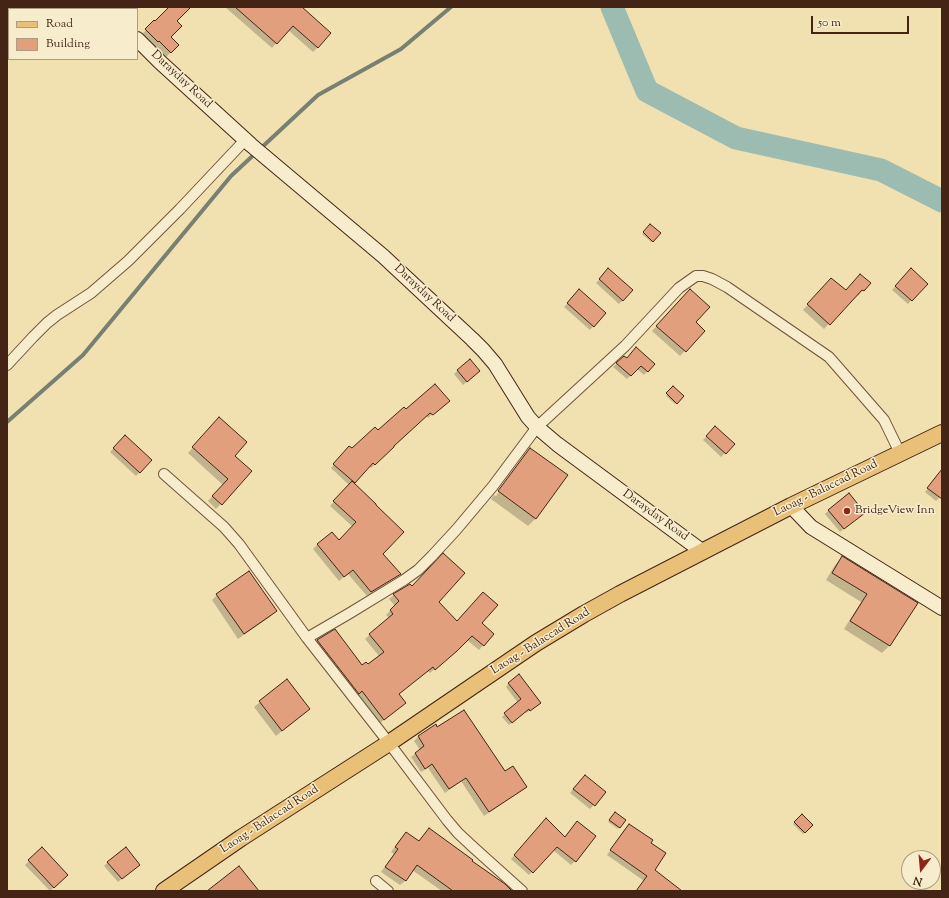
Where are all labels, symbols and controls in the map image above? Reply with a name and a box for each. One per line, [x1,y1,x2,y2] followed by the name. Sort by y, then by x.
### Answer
[8,8,138,60] legend
[813,8,911,34] scale bar
[818,14,841,32] text: 50 m
[46,15,73,33] text: Road
[46,35,90,53] text: Building
[148,48,214,112] street label: Darayday Road
[391,262,457,326] street label: Darayday Road
[772,458,880,520] street label: Laoag - Balaccad Road
[619,487,691,545] street label: Darayday Road
[855,504,935,518] place label: BridgeView Inn
[842,506,852,516] marker: BridgeView Inn
[489,606,593,678] street label: Laoag - Balaccad Road
[218,783,322,857] street label: Laoag - Balaccad Road
[901,850,941,890] north arrow
[912,872,924,889] text: N

